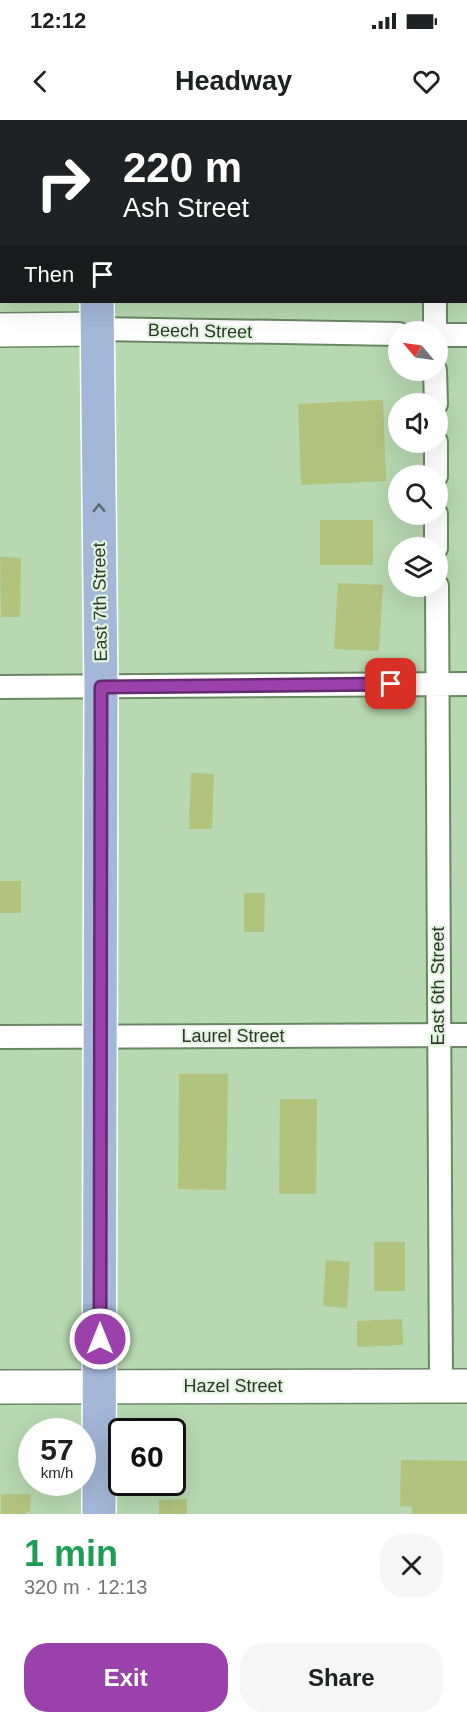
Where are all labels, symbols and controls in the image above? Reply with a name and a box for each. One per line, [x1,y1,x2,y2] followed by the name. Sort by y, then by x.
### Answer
[30,8,86,33] text: 12:12
[24,65,57,98] icon: back
[410,65,443,98] icon: heart
[175,66,292,96] text: Headway
[24,144,102,222] icon: right
[123,144,242,191] text: 220 m
[123,193,249,223] text: Ash Street
[86,258,119,291] icon: arrive
[24,262,74,287] text: Then
[148,320,252,342] street label: Beech Street
[388,321,448,381] north arrow
[388,321,448,597] map controls
[388,393,448,453] button: sound
[388,465,448,525] button: search
[93,504,105,513] one-way arrow
[388,537,448,597] button: layers
[89,542,111,662] street label: East 7th Street
[365,658,416,709] pin
[374,667,407,700] icon: arrive
[428,926,448,1046] street label: East 6th Street
[181,1026,285,1046] street label: Laurel Street
[68,1307,132,1371] position arrow
[183,1376,283,1396] street label: Hazel Street
[108,1418,186,1496] speed limit sign: 60
[40,1433,74,1466] text: 57
[41,1464,73,1481] text: km/h
[24,1533,118,1574] text: 1 min
[380,1534,443,1597] button: close
[24,1576,147,1598] text: 320 m · 12:13
[24,1643,228,1712] button: Exit
[240,1643,443,1712] button: Share

